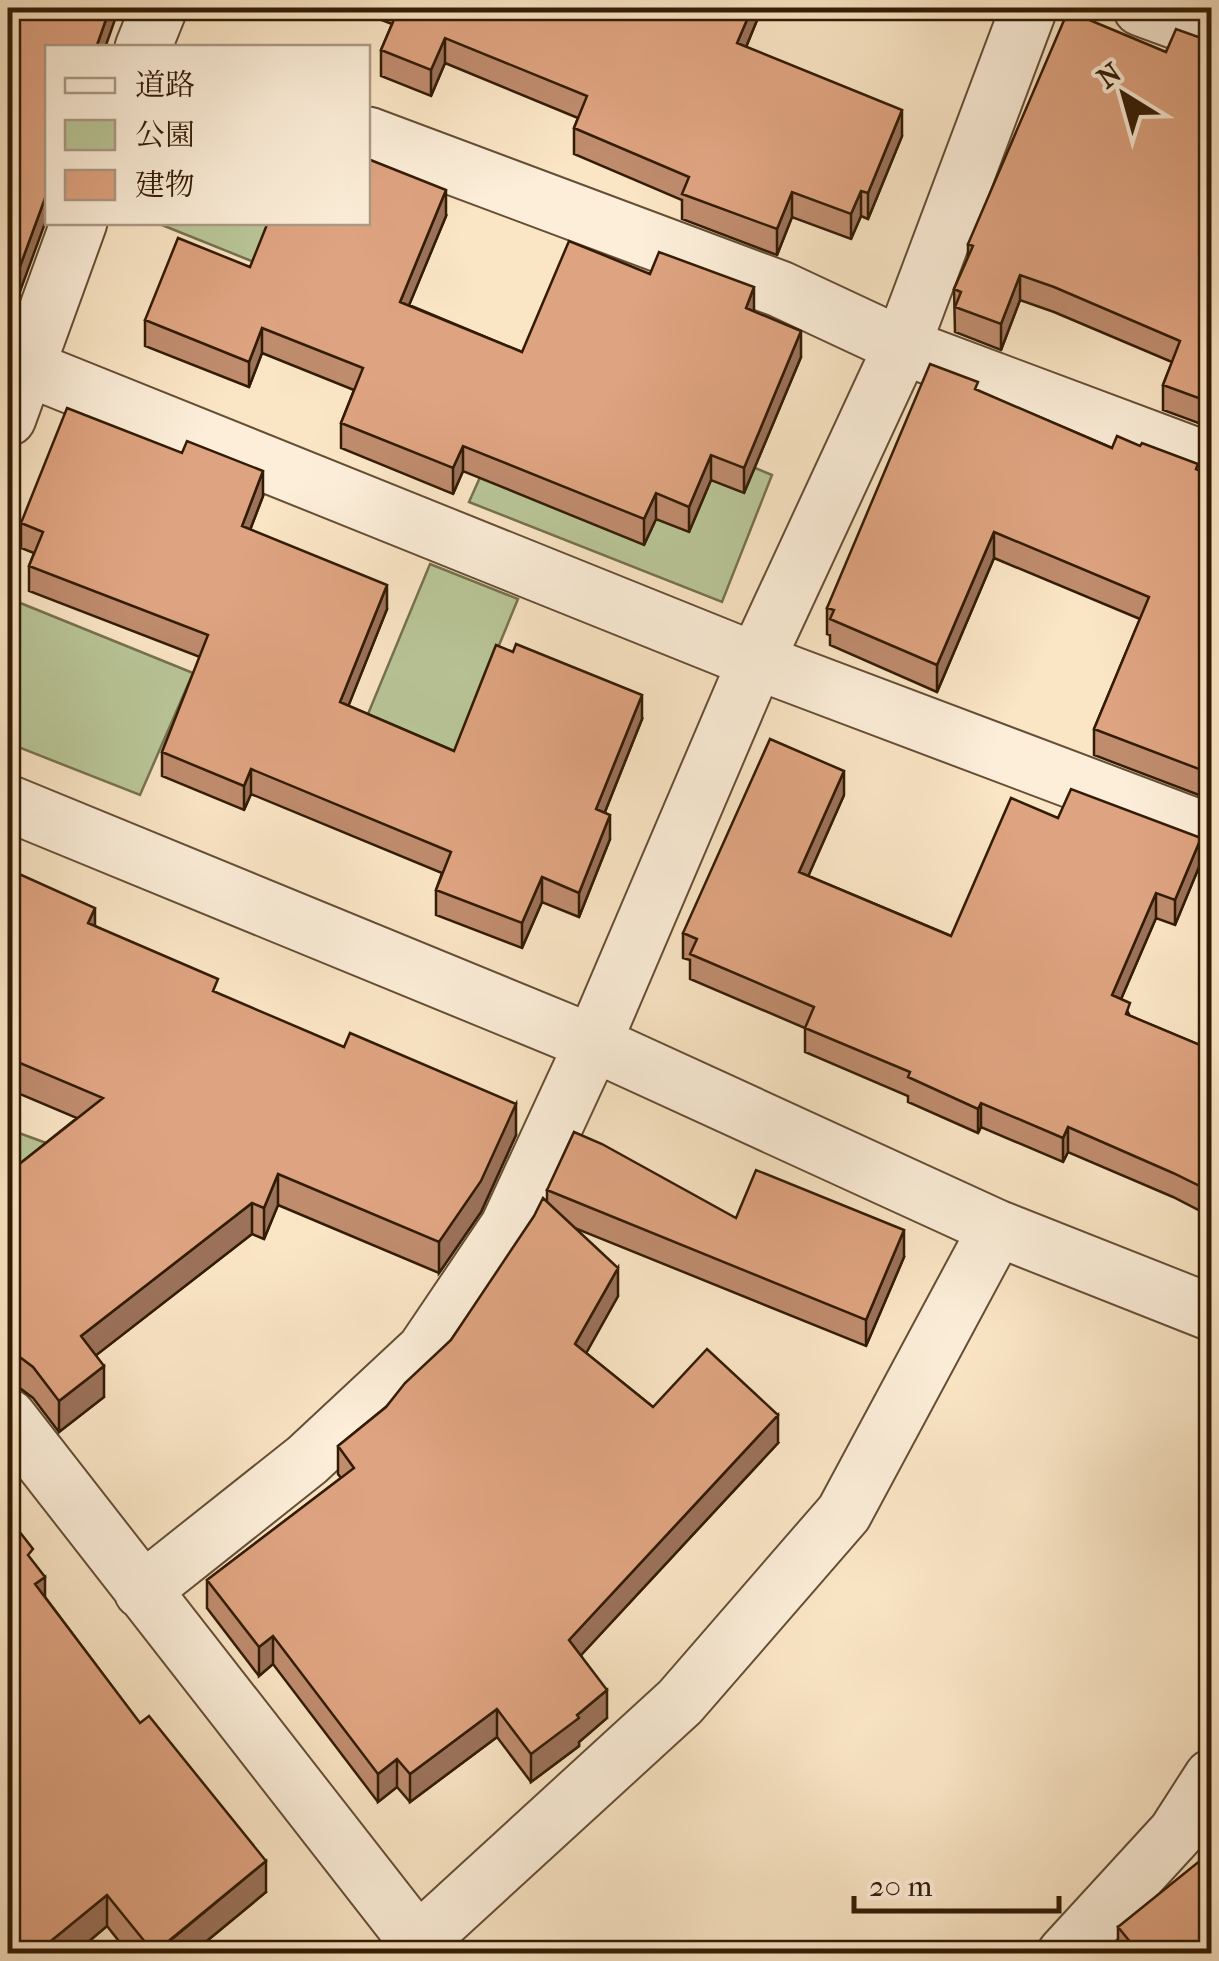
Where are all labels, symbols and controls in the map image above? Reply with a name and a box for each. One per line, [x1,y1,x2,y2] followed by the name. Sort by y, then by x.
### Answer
[45,45,370,225] legend
[1074,45,1174,145] north arrow
[1091,55,1128,95] text: N
[135,68,195,103] text: 道路
[135,118,195,153] text: 公園
[135,168,195,203] text: 建物
[854,1851,1059,1913] scale bar
[869,1869,932,1904] text: 20 m

